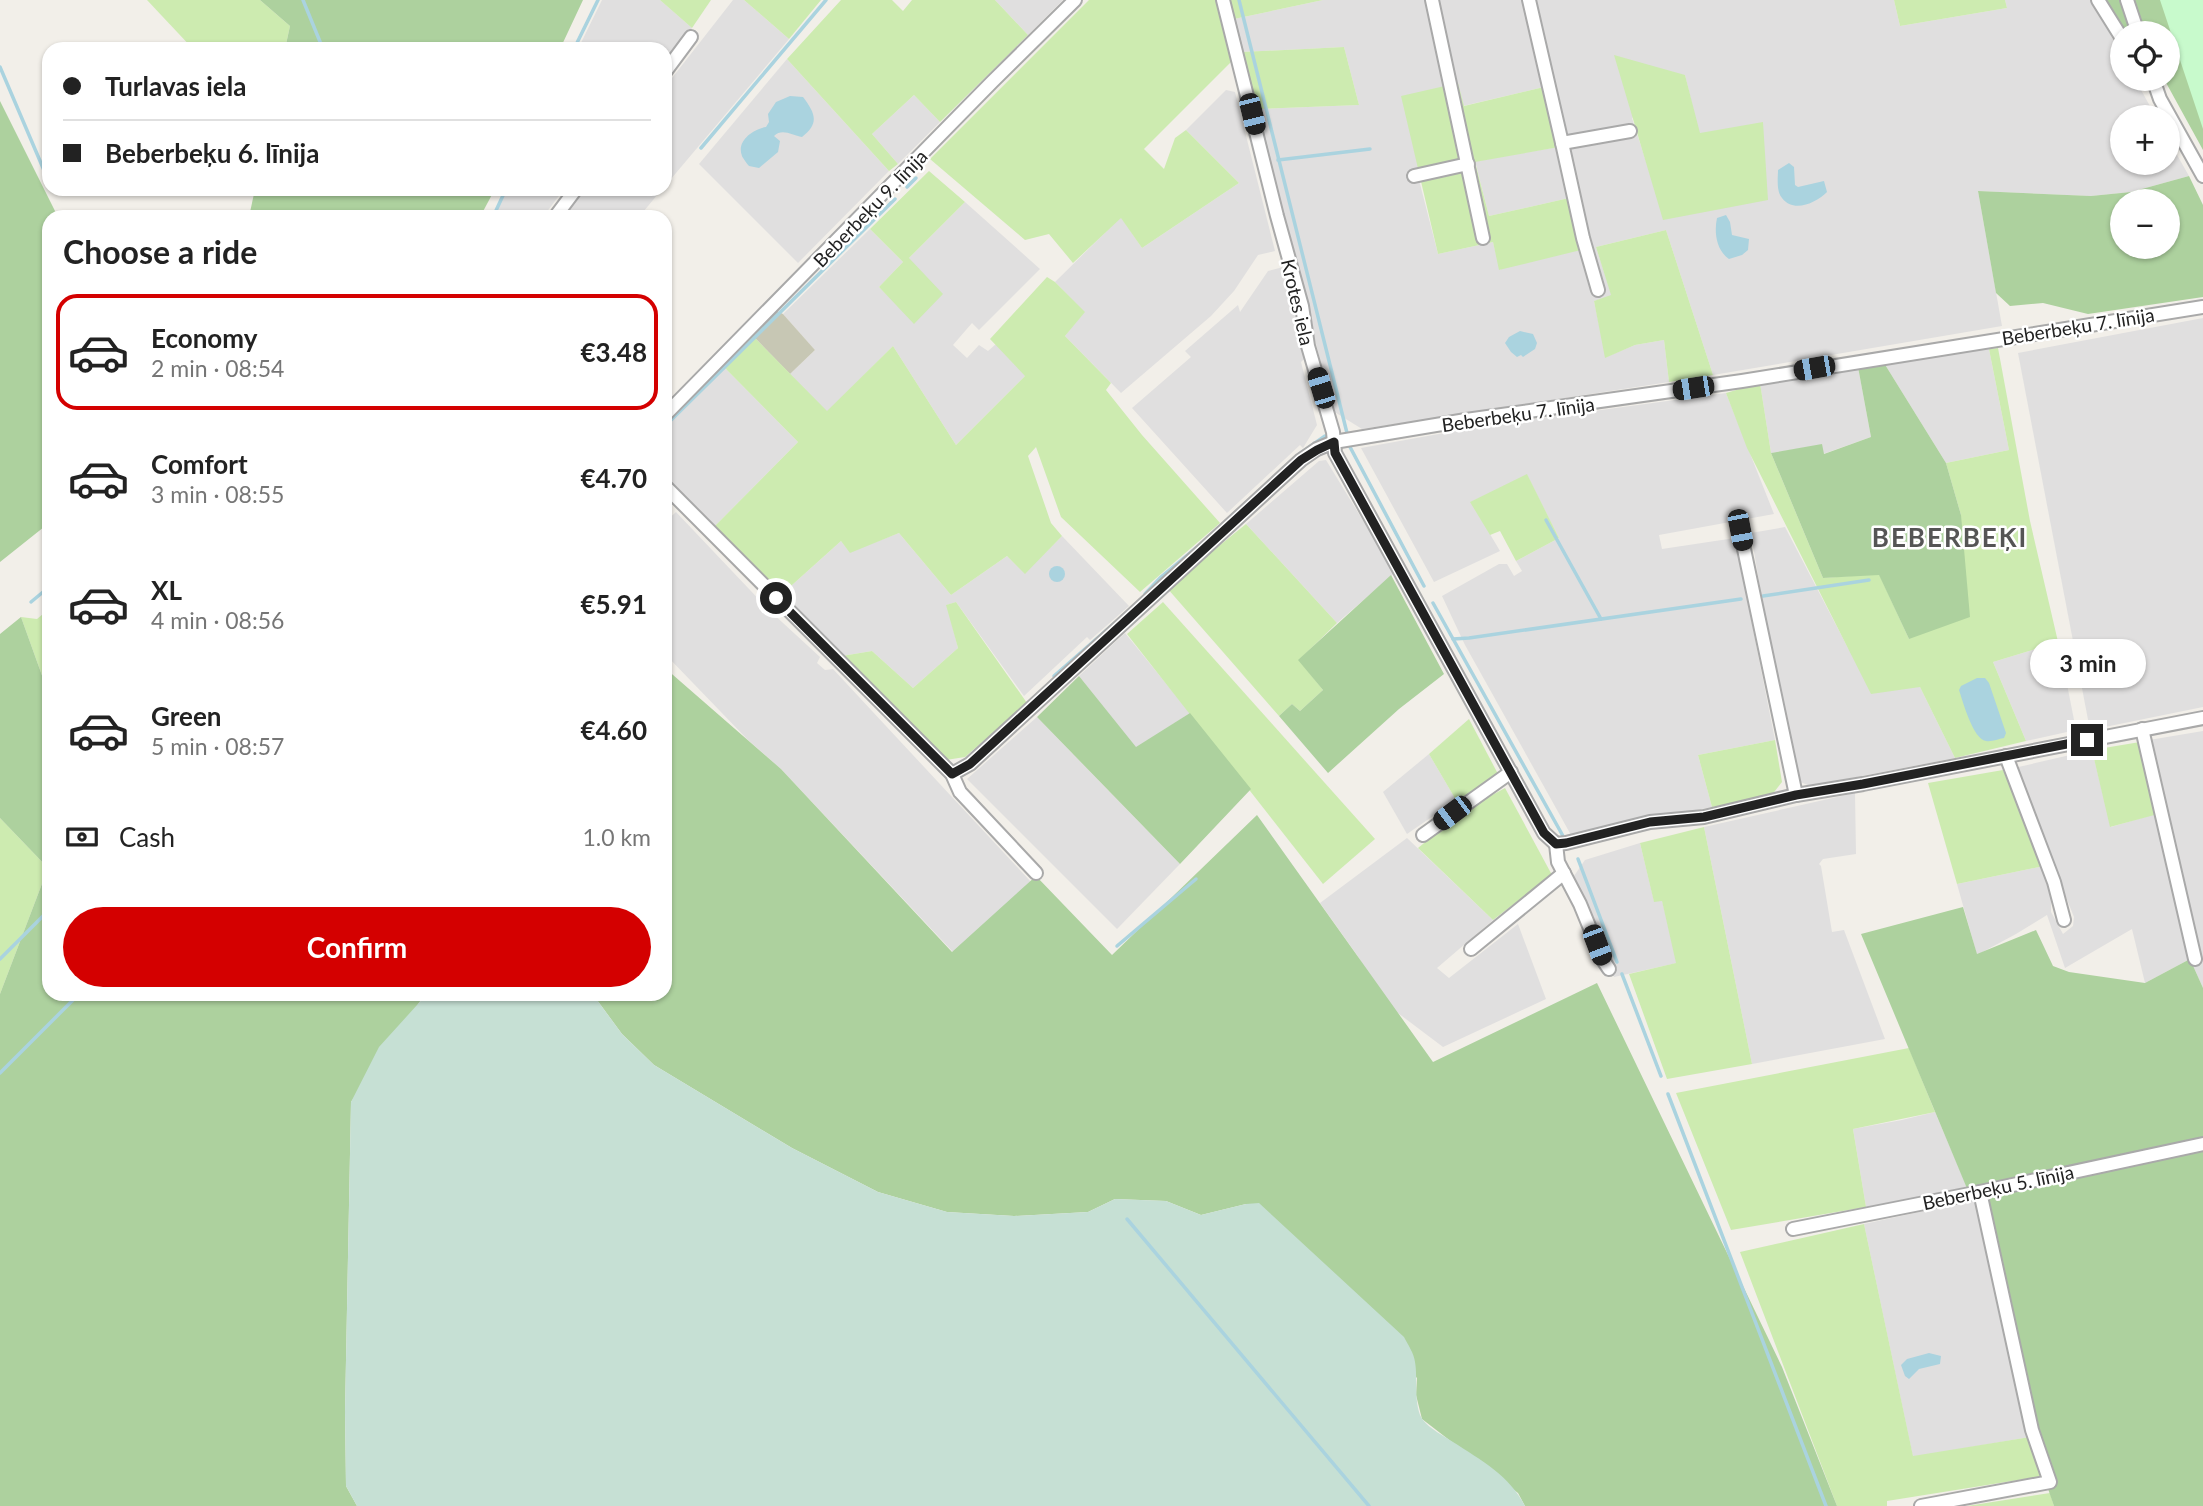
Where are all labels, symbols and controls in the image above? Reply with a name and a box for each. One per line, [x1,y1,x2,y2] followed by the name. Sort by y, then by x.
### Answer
[2110,21,2180,259] map controls
[2110,21,2180,91] button: locate
[105,70,246,102] text: Turlavas iela
[1237,91,1268,137] car
[2110,105,2180,175] button: +
[105,137,319,169] text: Beberbeķu 6. līnija
[808,145,932,271] street label: Beberbeķu 9. līnija
[2110,189,2180,259] button: −
[63,232,257,271] text: Choose a ride
[1277,256,1319,348] street label: Krotes iela
[2000,303,2156,349] street label: Beberbeķu 7. līnija
[67,321,130,384] icon: car
[151,322,257,354] text: Economy
[581,336,647,368] text: €3.48
[151,354,284,382] text: 2 min · 08:54
[1792,354,1837,382] car
[1305,365,1338,411] car
[1671,374,1716,402] car
[1440,392,1596,436] street label: Beberbeķu 7. līnija
[67,447,130,510] icon: car
[151,448,248,480] text: Comfort
[581,462,647,494] text: €4.70
[151,480,284,508] text: 3 min · 08:55
[1726,507,1755,553] car
[1872,521,2028,553] district label: BEBERBEĶI
[67,573,130,636] icon: car
[151,574,182,606] text: XL
[760,582,792,614] route start
[581,588,647,620] text: €5.91
[151,606,284,634] text: 4 min · 08:56
[2029,638,2145,688] callout: 3 min
[2059,649,2117,677] text: 3 min
[67,699,130,762] icon: car
[151,700,221,732] text: Green
[581,714,647,746] text: €4.60
[2071,724,2103,756] route end
[151,732,284,760] text: 5 min · 08:57
[1429,792,1476,834] car
[63,818,101,856] icon: cash
[119,821,175,853] text: Cash
[582,823,651,851] text: 1.0 km
[63,907,651,987] button: Confirm
[1580,922,1615,968] car
[1920,1160,2076,1214] street label: Beberbeķu 5. līnija

